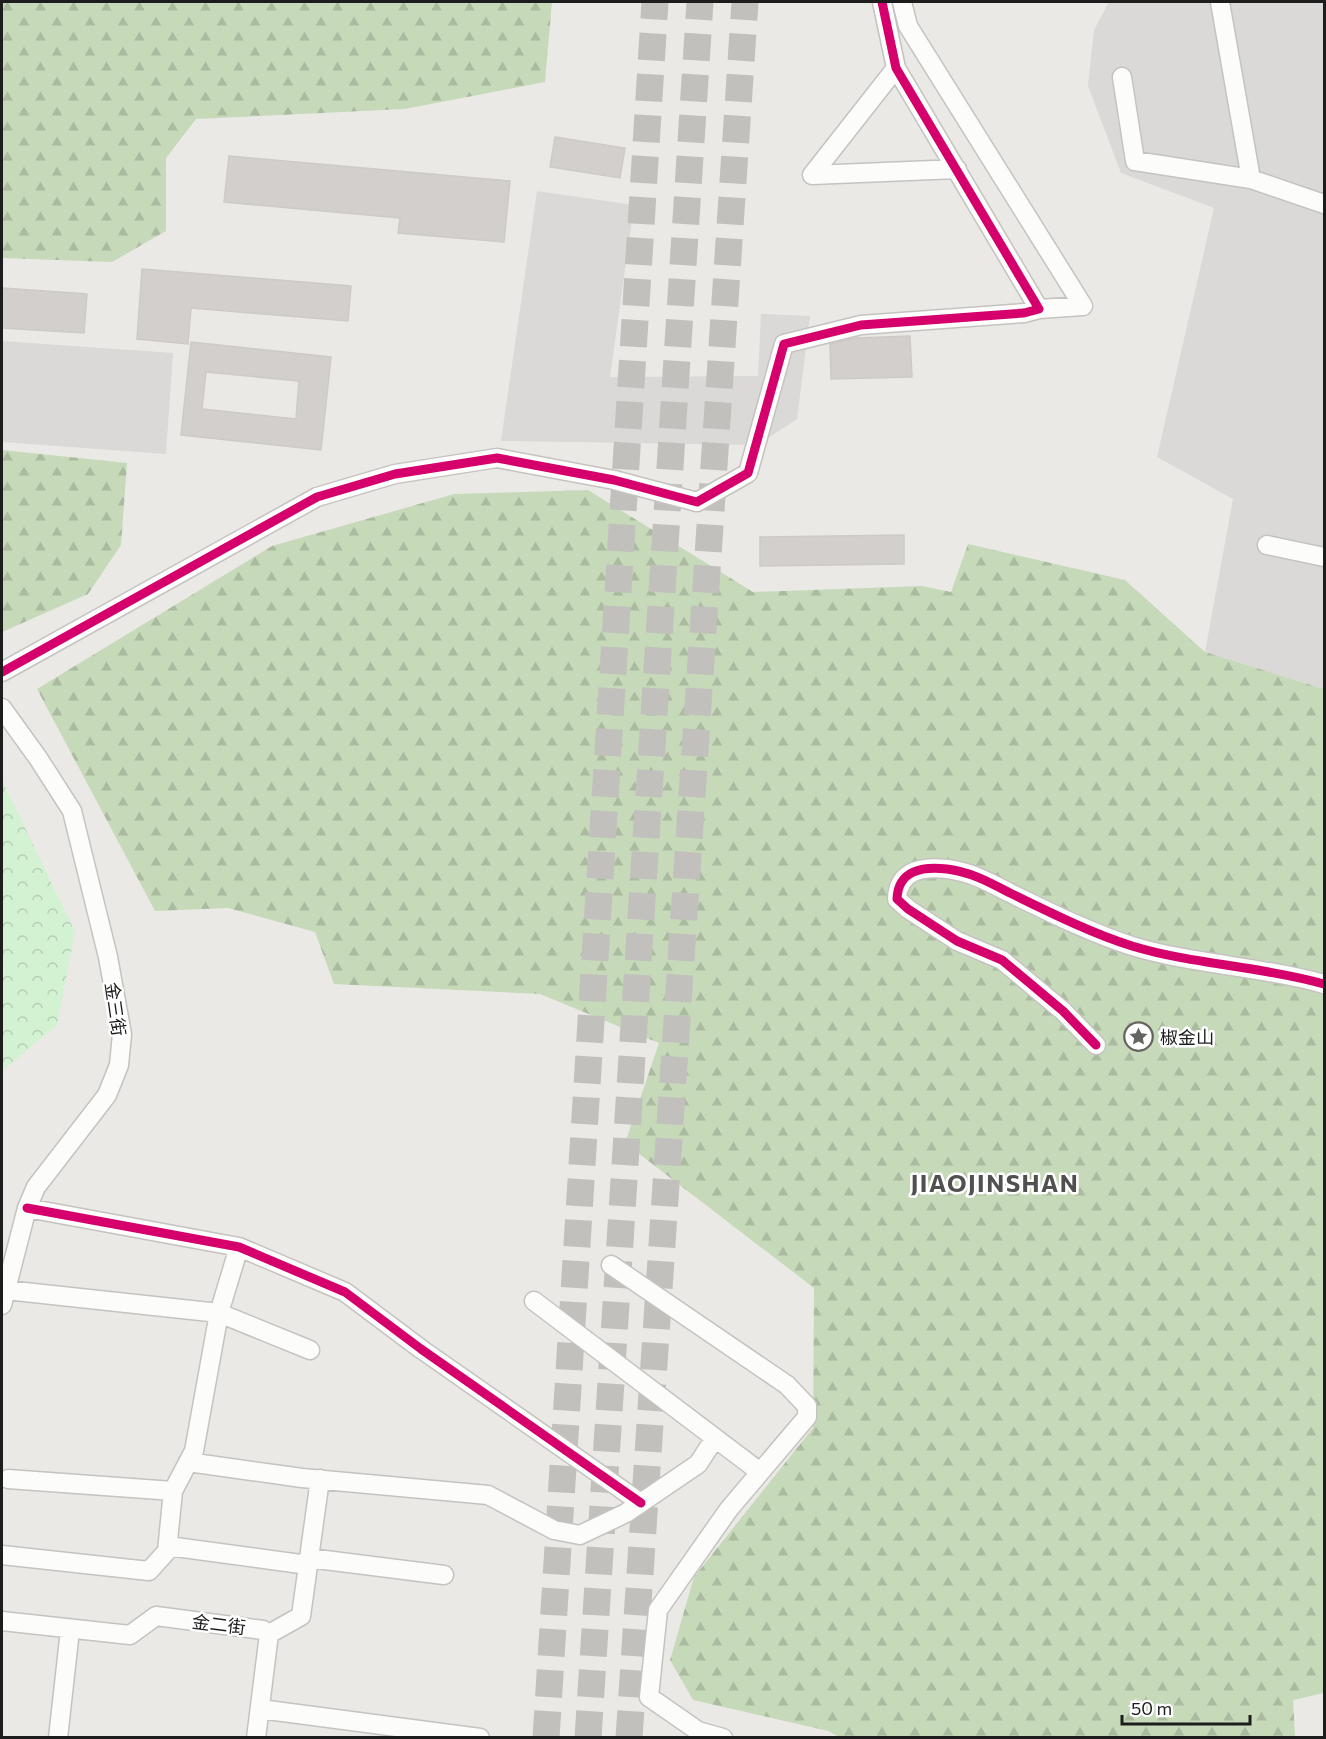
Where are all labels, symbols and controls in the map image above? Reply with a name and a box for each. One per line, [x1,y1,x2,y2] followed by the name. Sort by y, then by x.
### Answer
[101,981,131,1037] street label: 金三街
[1123,1021,1155,1053] place icon: 椒金山
[1160,1026,1214,1048] place label: 椒金山
[911,1168,1079,1197] district label: JIAOJINSHAN
[191,1610,247,1638] street label: 金二街
[1122,1688,1250,1726] scale bar
[1131,1697,1172,1719] text: 50 m

